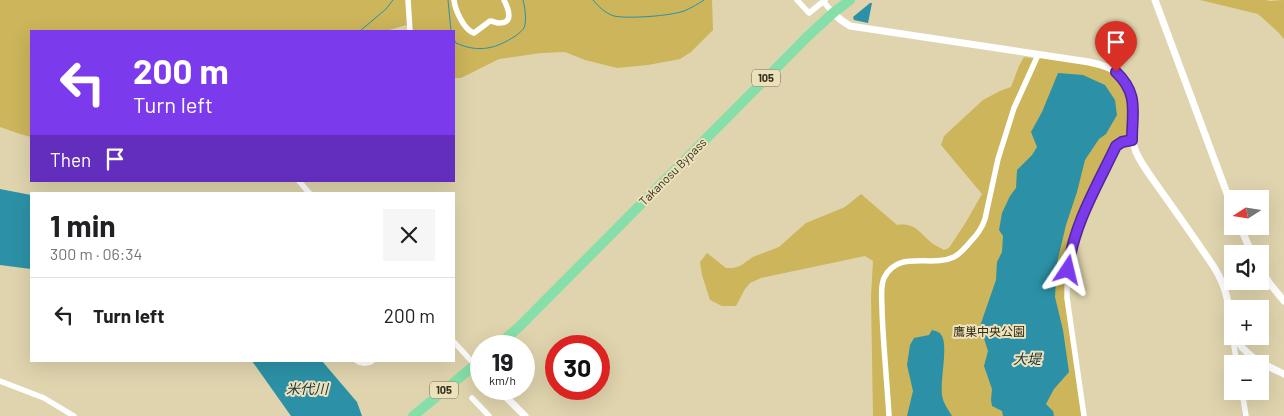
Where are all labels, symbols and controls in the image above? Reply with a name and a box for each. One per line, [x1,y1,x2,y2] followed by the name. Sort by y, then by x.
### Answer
[1095,21,1137,72] pin
[1102,28,1130,56] icon: arrive
[133,49,229,91] text: 200 m
[50,50,115,115] icon: left
[752,70,780,86] road number: 105
[133,91,213,117] text: Turn left
[636,135,709,208] street label: Takanosu Bypass
[101,145,129,173] icon: arrive
[50,148,91,171] text: Then
[1224,190,1269,235] north arrow
[1224,190,1269,400] map controls
[50,207,116,243] text: 1 min
[383,209,435,261] button: close
[1041,243,1093,295] position arrow
[50,244,142,263] text: 300 m · 06:34
[1224,245,1269,290] button: sound
[1224,300,1269,345] button: +
[50,301,78,329] icon: left
[93,304,164,327] text: Turn left
[384,304,435,327] text: 200 m
[953,324,1025,338] park label: 鷹巣中央公園
[545,335,610,400] speed limit sign: 30
[491,346,514,376] text: 19
[1013,350,1043,367] water label: 大堤
[1224,355,1269,400] button: −
[489,373,516,387] text: km/h
[286,380,330,397] water label: 米代川
[430,382,458,398] road number: 105

